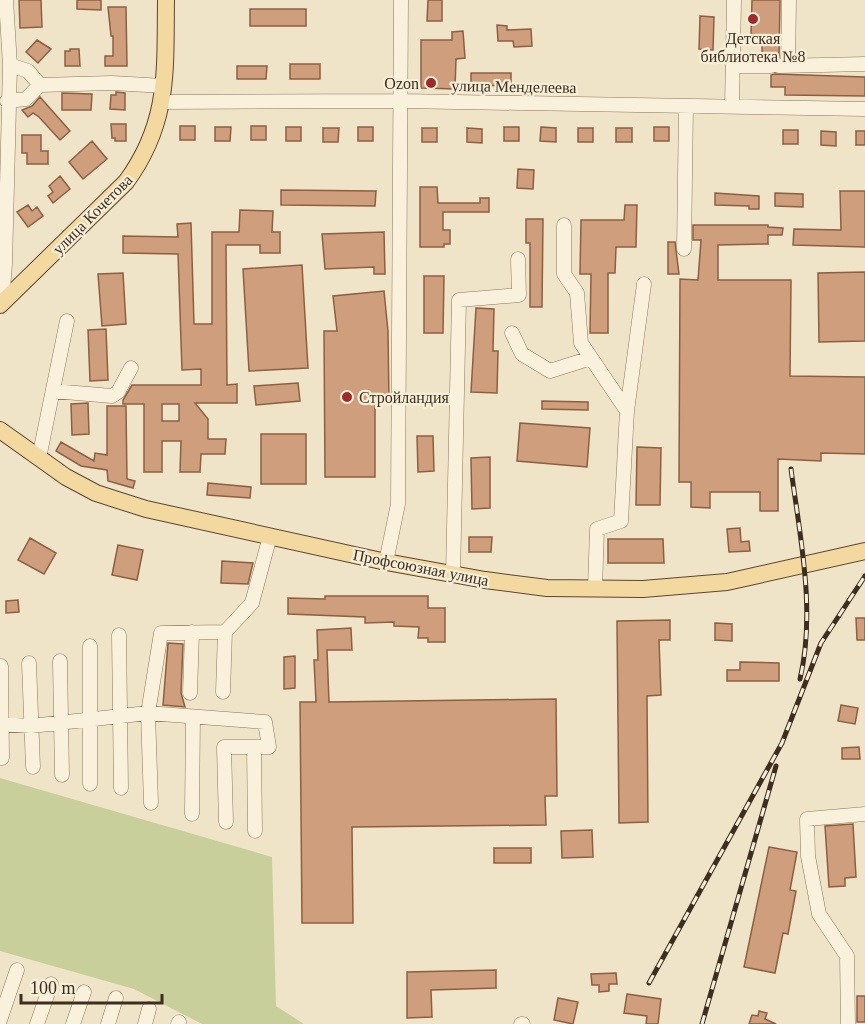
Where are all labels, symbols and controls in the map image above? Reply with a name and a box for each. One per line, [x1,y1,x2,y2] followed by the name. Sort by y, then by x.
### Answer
[746,12,760,26] marker: Детская библиотека №8
[701,30,805,65] place label: Детская библиотека №8
[384,75,419,92] place label: Ozon
[424,76,438,90] marker: Ozon
[451,77,577,97] street label: улица Менделеева
[49,171,136,258] street label: улица Кочетова
[359,389,450,407] place label: Стройландия
[340,390,354,404] marker: Стройландия
[351,546,490,590] street label: Профсоюзная улица
[21,967,162,1005] scale bar
[30,978,76,998] text: 100 m

